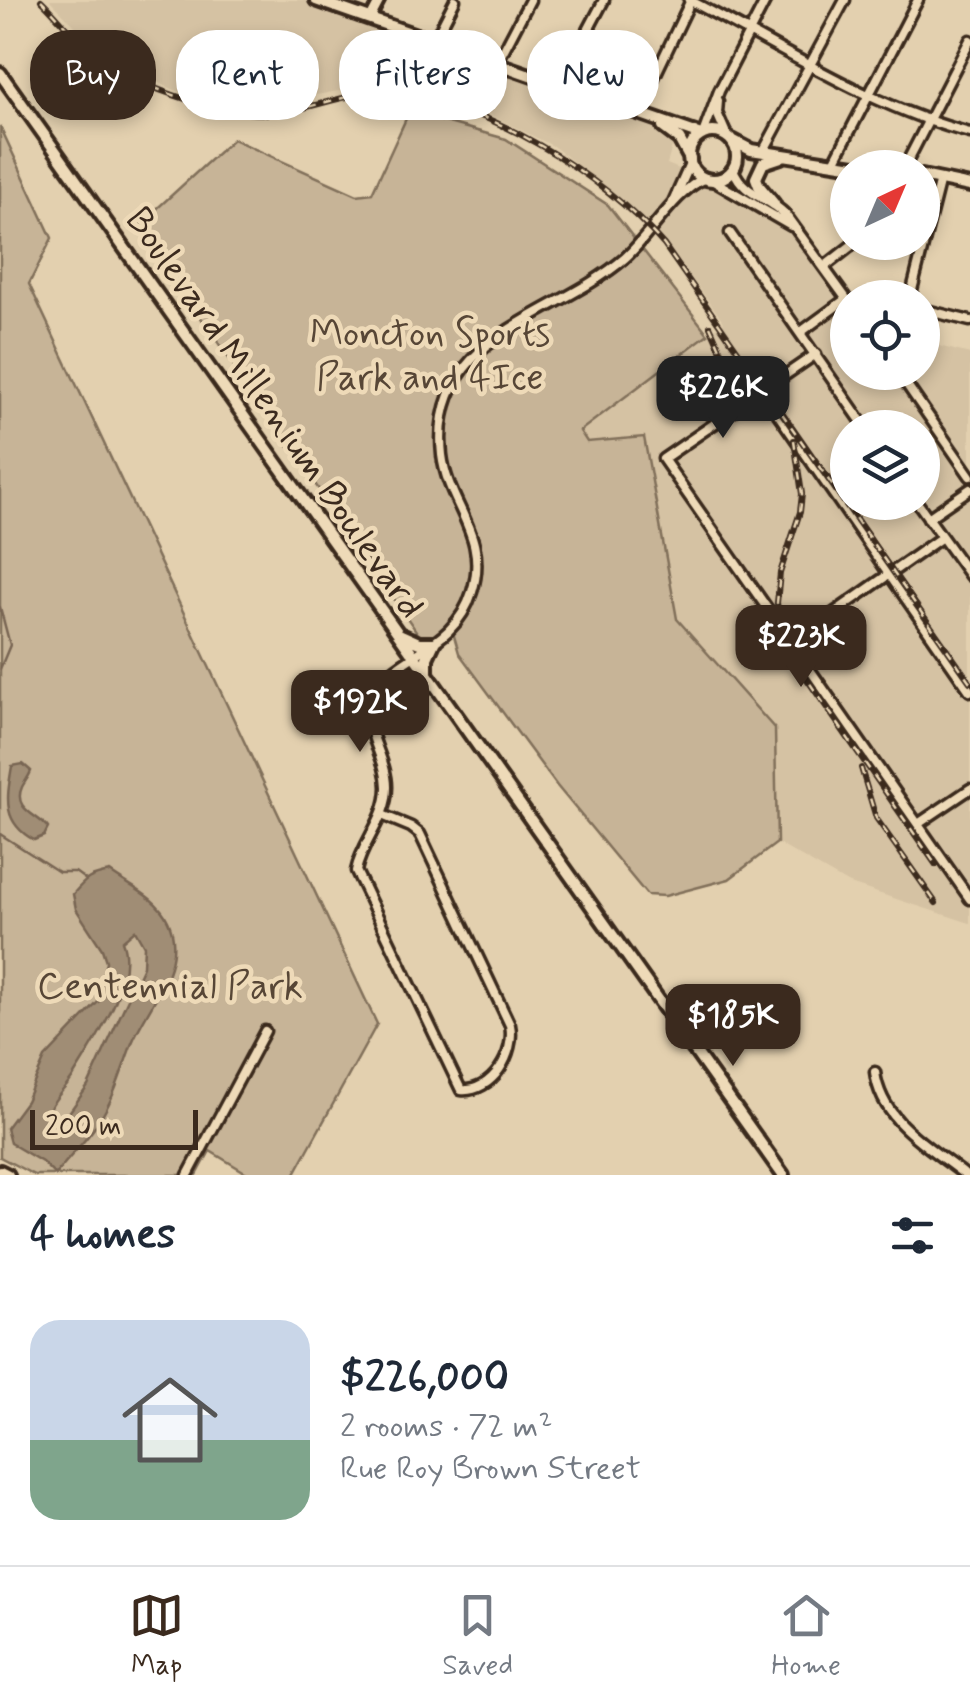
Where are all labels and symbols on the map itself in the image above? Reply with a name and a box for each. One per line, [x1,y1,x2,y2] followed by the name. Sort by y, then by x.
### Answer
[830,150,940,260] north arrow
[113,198,435,629] street label: Boulevard Millenium Boulevard
[310,310,550,403] park label: Moncton Sports Park and 4Ice
[653,356,793,441] pin: $226K
[731,605,871,690] pin: $223K
[290,670,430,755] pin: $192K
[37,963,303,1012] park label: Centennial Park
[663,984,803,1069] pin: $185K
[30,1105,198,1150] scale bar

